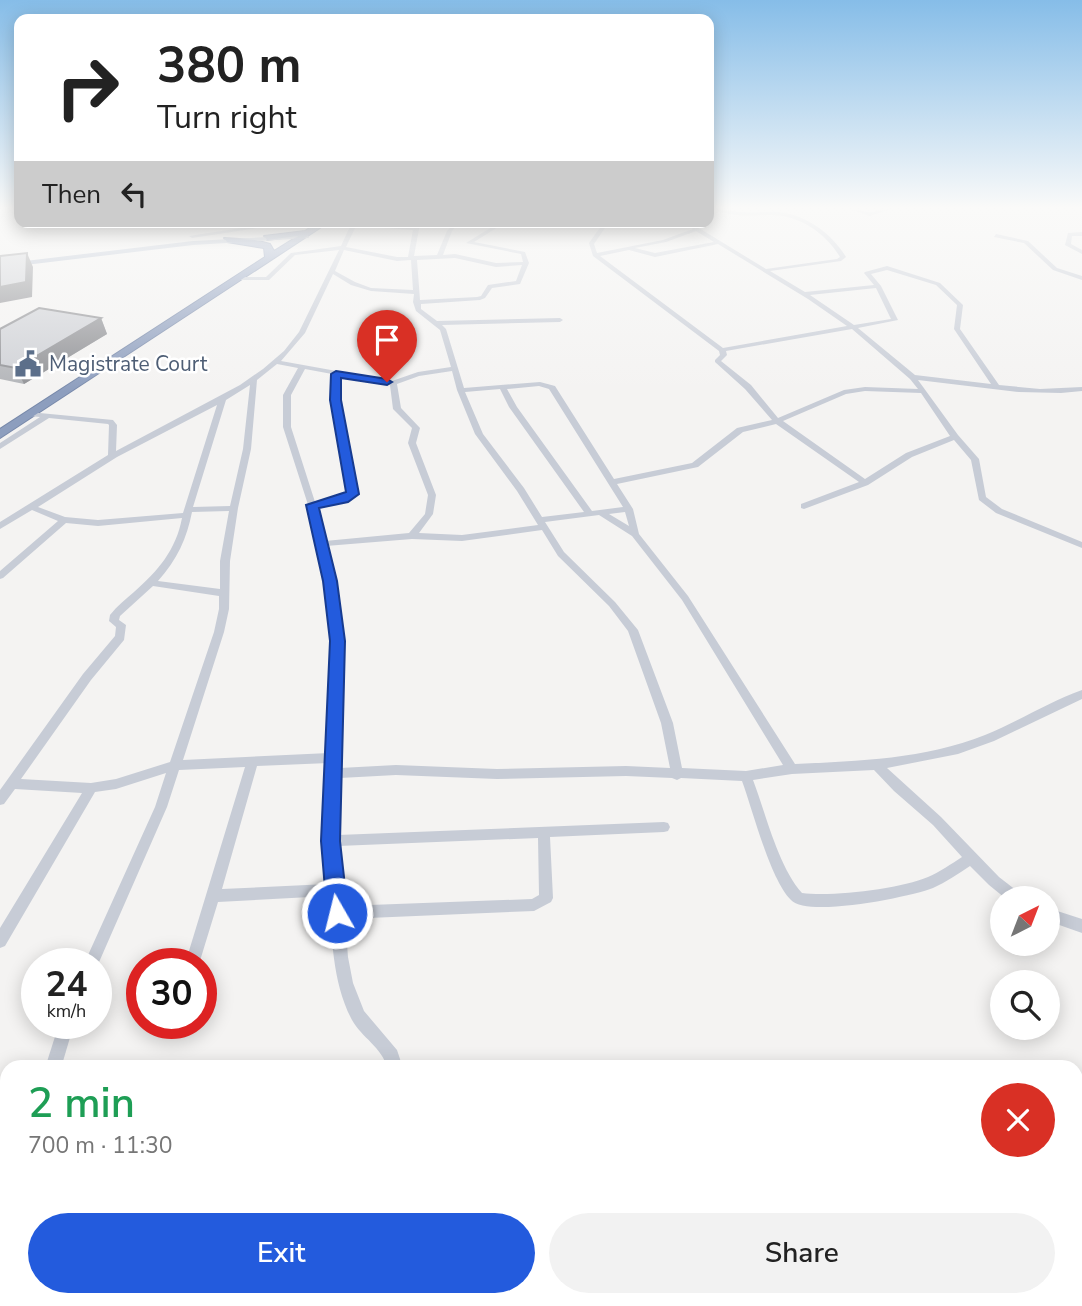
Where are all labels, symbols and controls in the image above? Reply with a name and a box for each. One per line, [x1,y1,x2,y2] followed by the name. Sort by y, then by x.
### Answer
[157,32,301,99] text: 380 m
[42,42,133,133] icon: right
[157,96,297,139] text: Turn right
[115,175,153,213] icon: left
[42,177,101,212] text: Then
[357,310,417,382] pin
[368,321,406,359] icon: arrive
[13,349,43,379] public building icon: Magistrate Court
[49,350,208,378] place label: Magistrate Court
[300,876,374,950] position arrow
[990,886,1060,956] north arrow
[990,886,1060,1040] map controls
[126,948,217,1039] speed limit sign: 30
[45,961,88,1008] text: 24
[990,970,1060,1040] button: search
[47,999,86,1023] text: km/h
[28,1075,135,1132] text: 2 min
[981,1083,1055,1157] button: close
[28,1130,173,1161] text: 700 m · 11:30
[28,1213,535,1293] button: Exit
[549,1213,1055,1293] button: Share

